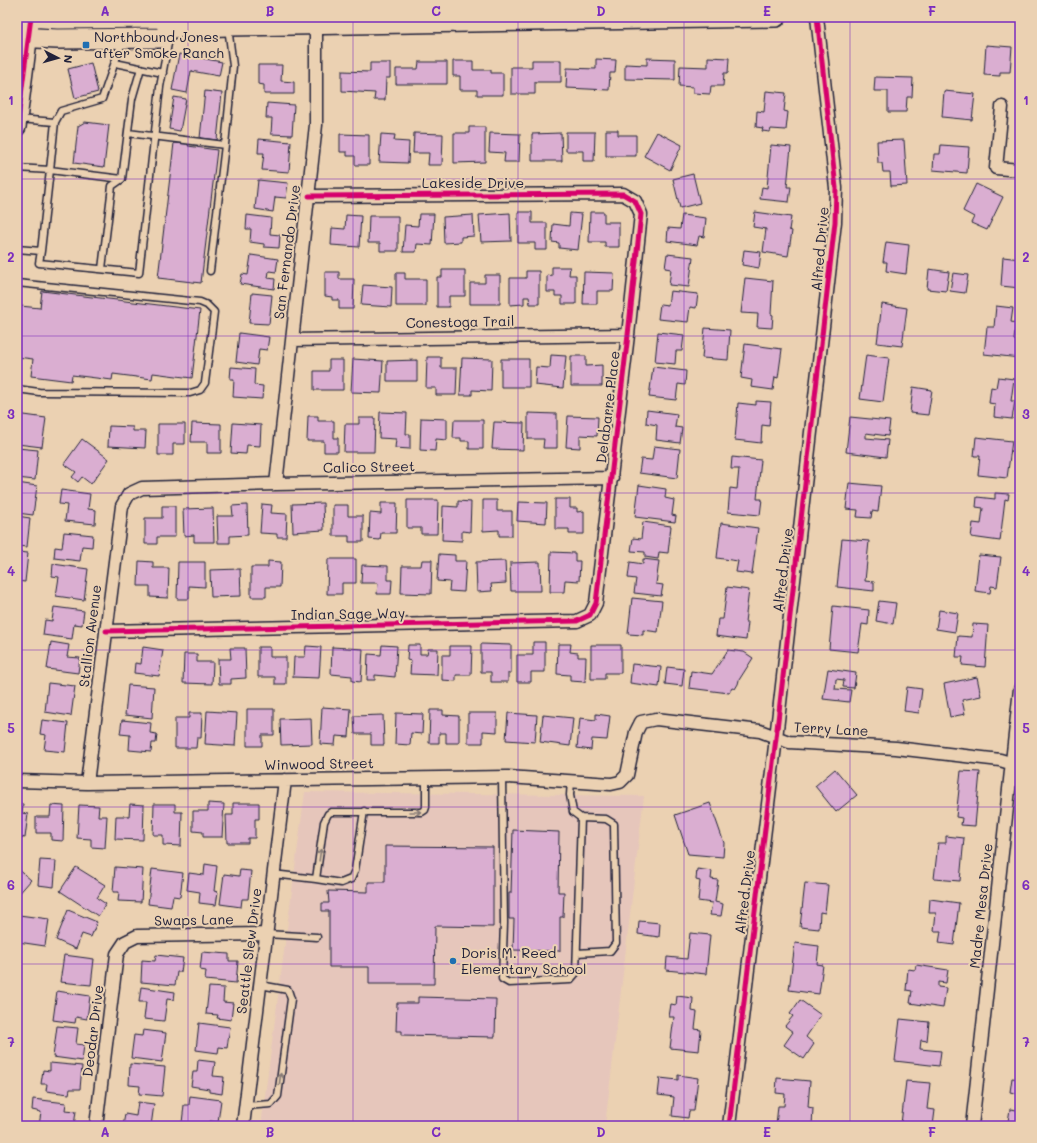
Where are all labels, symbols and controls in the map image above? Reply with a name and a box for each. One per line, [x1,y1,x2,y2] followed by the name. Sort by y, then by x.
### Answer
[100,2,110,19] text: A
[266,2,275,19] text: B
[431,2,441,19] text: C
[596,2,606,19] text: D
[763,2,771,19] text: E
[928,2,936,19] text: F
[94,27,224,62] place label: Northbound Jones after Smoke Ranch
[38,38,78,78] north arrow
[81,40,91,50] marker: Northbound Jones after Smoke Ranch
[61,54,76,64] text: N
[8,91,14,108] text: 1
[1023,91,1029,108] text: 1
[422,173,524,192] street label: Lakeside Drive
[269,184,304,320] street label: San Fernando Drive
[806,206,833,292] street label: Alfred Drive
[7,248,15,265] text: 2
[1022,248,1030,265] text: 2
[406,311,514,332] street label: Conestoga Trail
[591,350,624,464] street label: Delabarre Place
[7,405,15,422] text: 3
[1022,405,1030,422] text: 3
[323,456,415,477] street label: Calico Street
[768,527,797,613] street label: Alfred Drive
[7,562,15,579] text: 4
[1022,562,1030,579] text: 4
[74,584,105,688] street label: Stallion Avenue
[291,603,405,624] street label: Indian Sage Way
[793,717,869,740] street label: Terry Lane
[7,719,15,736] text: 5
[1022,719,1030,736] text: 5
[264,753,374,774] street label: Winwood Street
[408,808,421,816] one-way arrow
[964,842,997,969] street label: Madre Mesa Drive
[316,849,324,862] one-way arrow
[730,849,759,935] street label: Alfred Drive
[7,876,15,893] text: 6
[1022,876,1030,893] text: 6
[231,887,266,1015] street label: Seattle Slew Drive
[154,909,234,930] street label: Swaps Lane
[461,943,587,978] place label: Doris M. Reed Elementary School
[448,956,458,966] marker: Doris M. Reed Elementary School
[77,984,108,1078] street label: Deodar Drive
[7,1033,15,1050] text: 7
[1022,1033,1030,1050] text: 7
[276,1073,284,1086] one-way arrow
[100,1123,110,1140] text: A
[266,1123,275,1140] text: B
[431,1123,441,1140] text: C
[596,1123,606,1140] text: D
[763,1123,771,1140] text: E
[928,1123,936,1140] text: F

